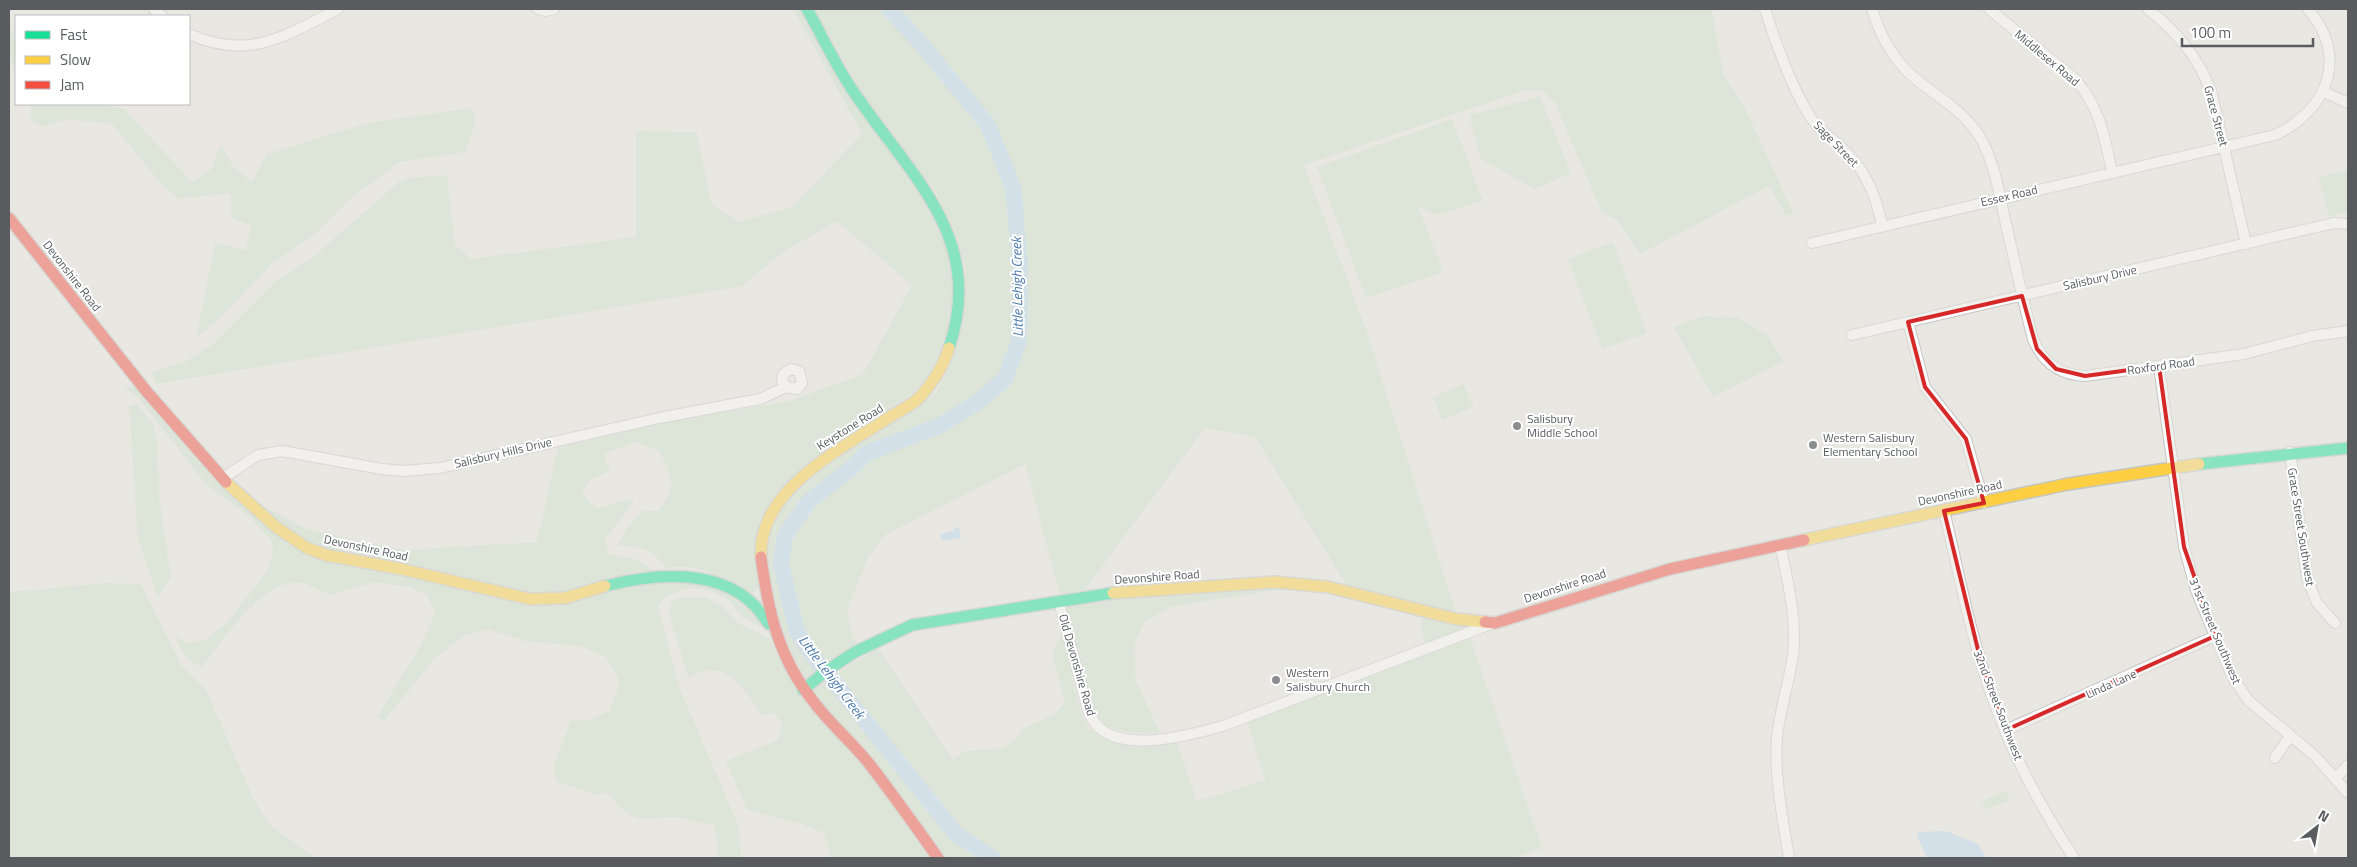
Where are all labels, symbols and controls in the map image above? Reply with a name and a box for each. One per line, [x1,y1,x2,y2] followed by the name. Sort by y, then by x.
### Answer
[15,15,190,105] legend
[2182,15,2313,47] scale bar
[2190,21,2231,44] text: 100 m
[60,23,88,46] text: Fast
[2011,25,2084,91] street label: Middlesex Road
[60,48,91,71] text: Slow
[60,73,84,96] text: Jam
[2199,83,2234,149] street label: Grace Street
[1809,116,1864,172] street label: Sage Street
[1979,180,2039,211] street label: Essex Road
[1005,235,1028,337] water label: Little Lehigh Creek
[39,236,106,315] street label: Devonshire Road
[2061,260,2139,295] street label: Salisbury Drive
[2126,351,2196,380] street label: Roxford Road
[813,398,887,455] street label: Keystone Road
[1527,409,1598,442] place label: Salisbury Middle School
[1511,420,1523,432] marker: Salisbury Middle School
[1823,428,1917,461] place label: Western Salisbury Elementary School
[452,432,554,473] street label: Salisbury Hills Drive
[1807,439,1819,451] marker: Western Salisbury Elementary School
[2283,466,2320,588] street label: Grace Street Southwest
[1916,474,2004,511] street label: Devonshire Road
[322,529,410,566] street label: Devonshire Road
[1521,563,1608,608] street label: Devonshire Road
[1114,564,1200,589] street label: Devonshire Road
[2184,575,2247,688] street label: 31st Street Southwest
[1054,612,1101,718] street label: Old Devonshire Road
[794,631,872,724] water label: Little Lehigh Creek
[1969,647,2029,764] street label: 32nd Street Southwest
[1286,663,1370,696] place label: Western Salisbury Church
[2082,664,2139,703] street label: Linda Lane
[1270,674,1282,686] marker: Western Salisbury Church
[2292,802,2342,852] north arrow
[2314,804,2334,827] text: N

